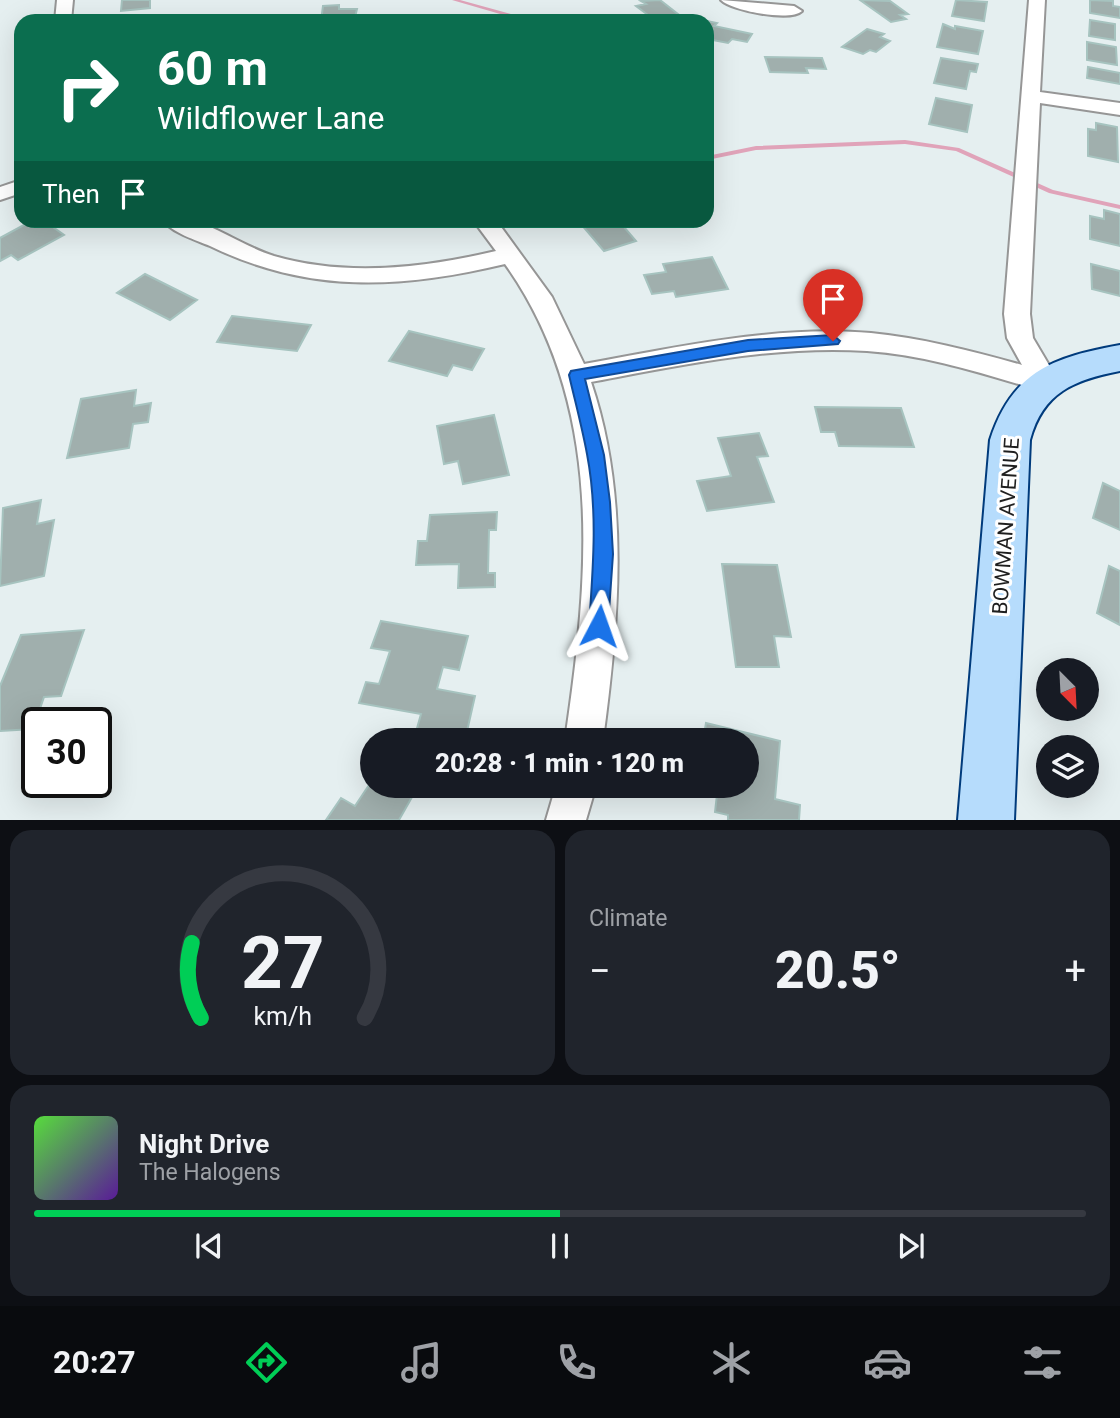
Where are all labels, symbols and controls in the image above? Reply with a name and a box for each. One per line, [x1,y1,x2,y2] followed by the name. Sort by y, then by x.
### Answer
[157,40,268,97] text: 60 m
[42,42,133,133] icon: right
[157,99,385,137] text: Wildflower Lane
[114,175,152,213] icon: arrive
[42,179,100,209] text: Then
[803,269,863,341] pin
[814,280,852,318] icon: arrive
[988,437,1024,615] street label: BOWMAN AVENUE
[562,589,636,663] position arrow
[1036,658,1099,721] north arrow
[1036,658,1099,798] map controls
[21,707,112,798] speed limit sign: 30
[1036,735,1099,798] button: layers
[435,748,684,778] text: 20:28 · 1 min · 120 m
[589,905,668,932] text: Climate
[241,921,324,1007] text: 27
[775,940,901,1001] text: 20.5°
[589,949,611,993] text: −
[1064,949,1086,993] text: +
[253,1002,312,1031] text: km/h
[139,1129,269,1159] text: Night Drive
[139,1159,281,1186] text: The Halogens
[190,1227,228,1265] icon: previous
[541,1227,579,1265] icon: pause
[892,1227,930,1265] icon: next
[242,1338,291,1387] icon: directions
[397,1338,446,1387] icon: music
[552,1338,601,1387] icon: phone
[707,1338,756,1387] icon: climate
[863,1338,912,1387] icon: car
[1018,1338,1067,1387] icon: filters
[53,1343,136,1381] text: 20:27

